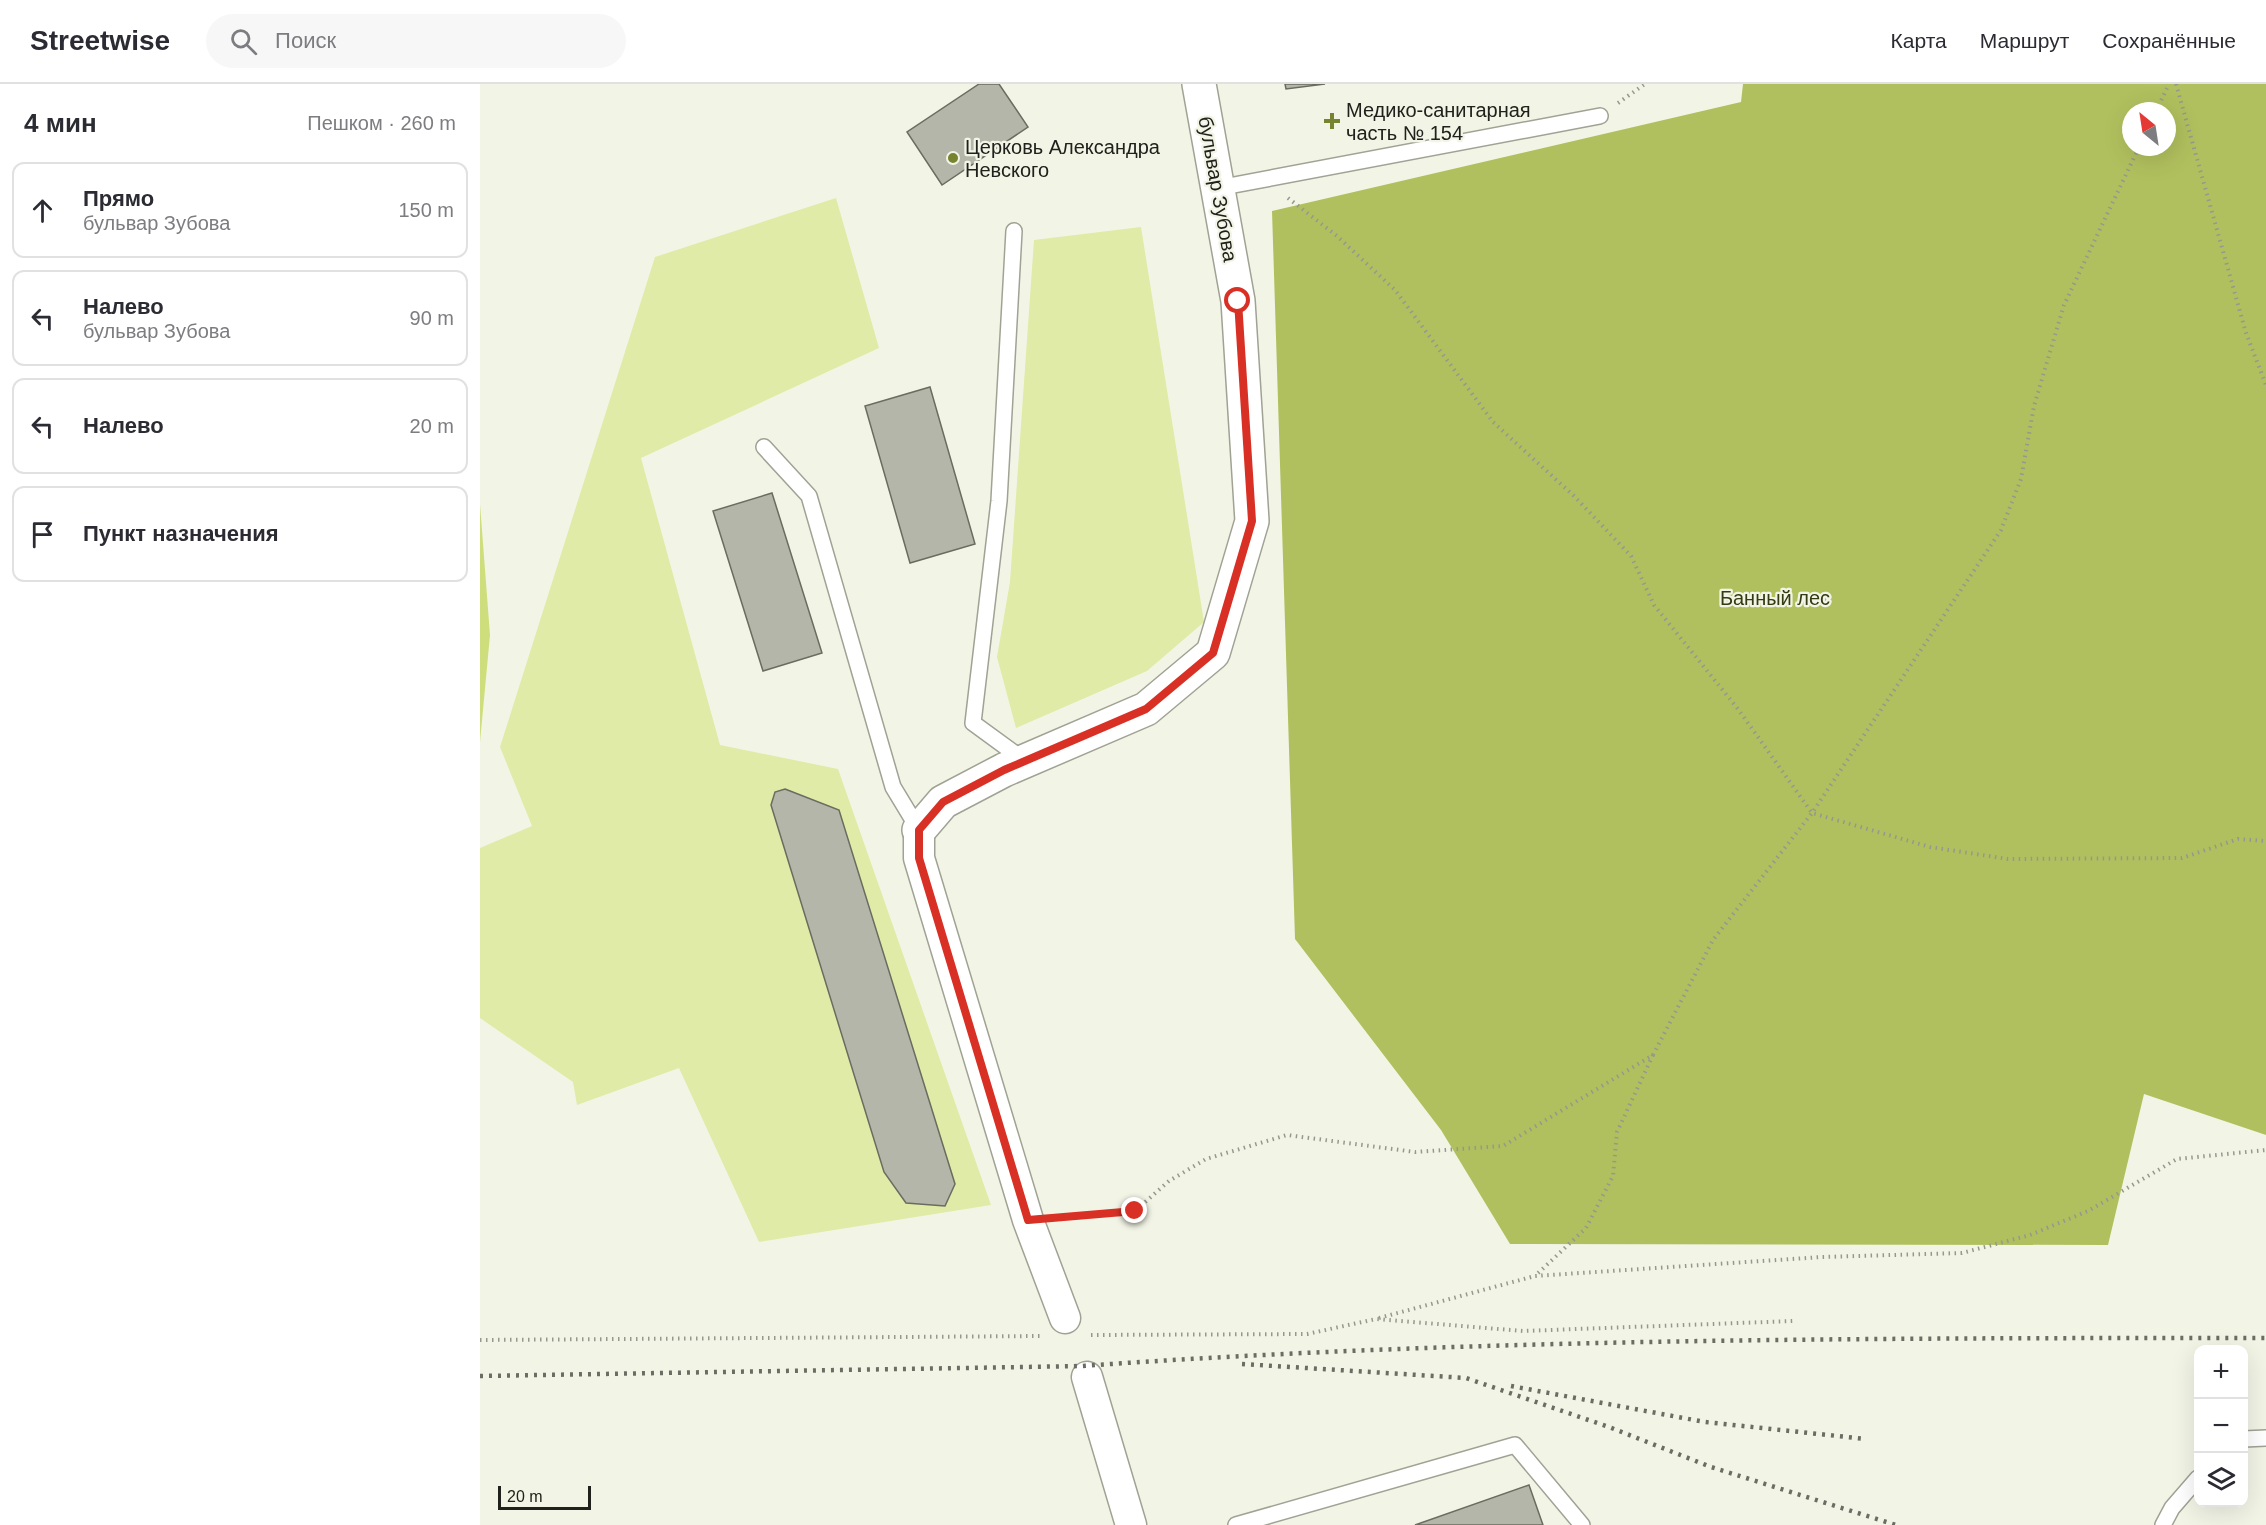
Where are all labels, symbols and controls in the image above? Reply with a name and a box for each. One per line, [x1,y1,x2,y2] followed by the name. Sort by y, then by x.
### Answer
[206,14,626,68] search box
[30,25,170,56] text: Streetwise
[227,25,260,58] icon: search
[275,28,336,53] text: Поиск
[1891,29,1947,52] text: Карта
[1980,29,2069,52] text: Маршрут
[2102,29,2236,52] text: Сохранённые
[1346,99,1531,144] place label: Медико-санитарная часть № 154
[2122,102,2176,156] north arrow
[24,108,97,138] text: 4 мин
[307,112,456,134] text: Пешком · 260 m
[1323,112,1341,130] marker: Медико-санитарная часть № 154
[1194,115,1242,264] street label: бульвар Зубова
[965,136,1161,181] place label: Церковь Александра Невского
[946,151,960,165] marker: Церковь Александра Невского
[83,186,154,211] text: Прямо
[26,194,59,227] icon: ahead
[398,199,454,221] text: 150 m
[83,212,230,234] text: бульвар Зубова
[1224,287,1250,313] route start
[83,294,164,319] text: Налево
[26,302,59,335] icon: left
[410,307,454,329] text: 90 m
[83,320,230,342] text: бульвар Зубова
[26,410,59,443] icon: left
[83,413,164,438] text: Налево
[410,415,454,437] text: 20 m
[26,518,59,551] icon: arrive
[83,521,279,546] text: Пункт назначения
[1720,587,1830,609] park label: Банный лес
[1121,1197,1147,1223] route end
[2194,1345,2248,1507] map controls
[2194,1345,2248,1399] button: +
[2194,1399,2248,1453] button: −
[2194,1453,2248,1507] button: layers
[498,1483,591,1510] scale bar
[507,1488,543,1505] text: 20 m

